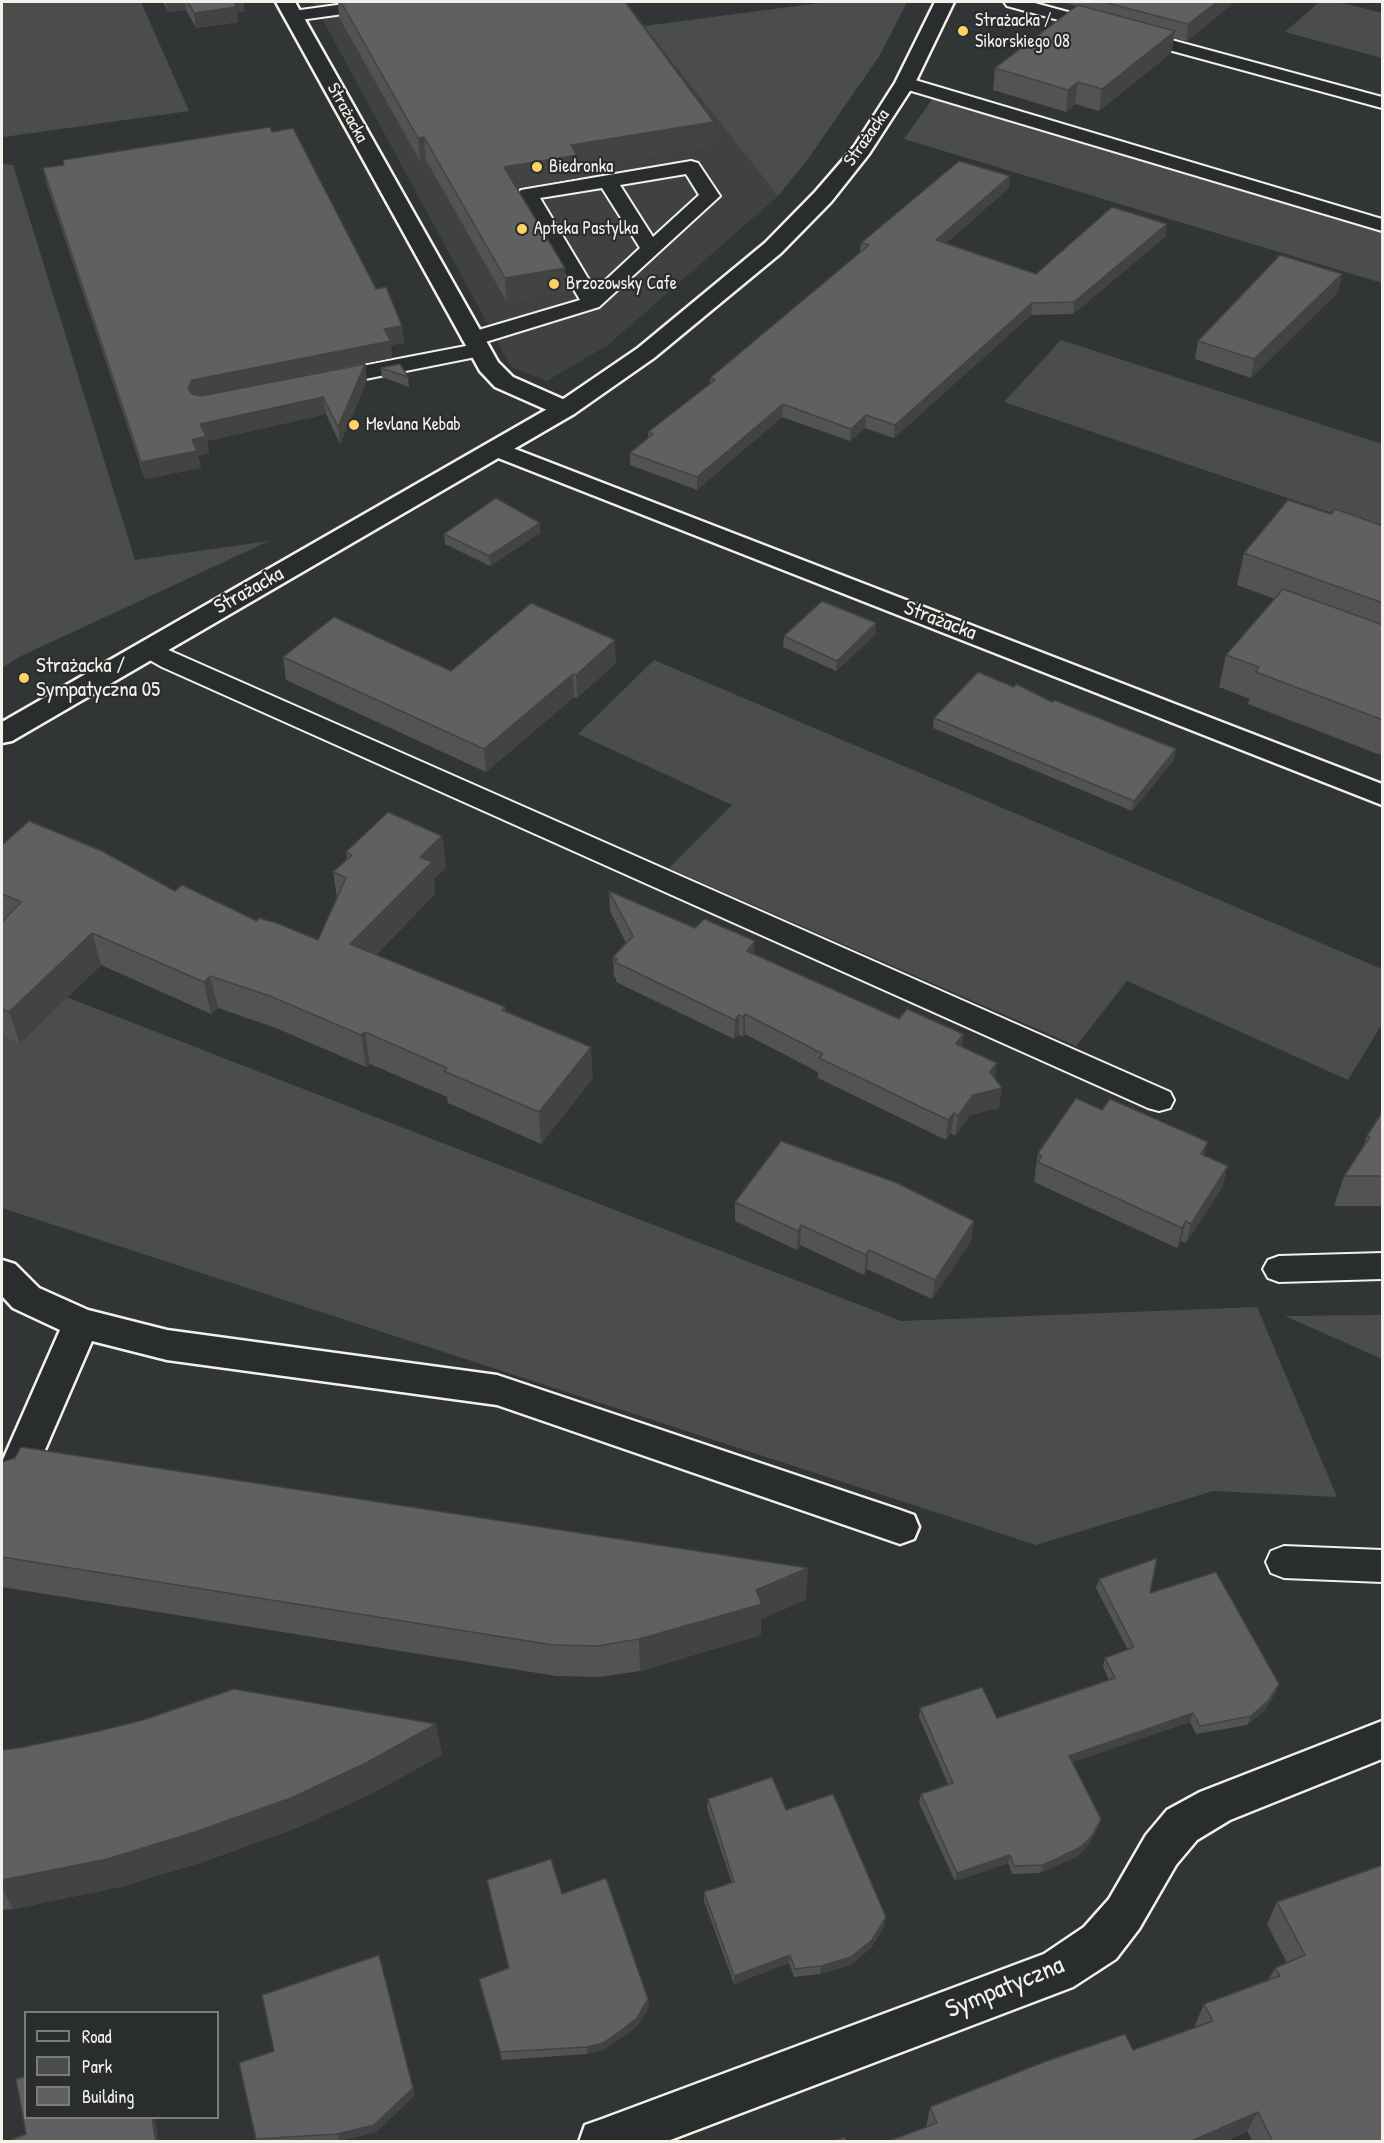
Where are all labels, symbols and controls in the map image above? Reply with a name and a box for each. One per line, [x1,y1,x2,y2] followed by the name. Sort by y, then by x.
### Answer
[975,10,1070,52] place label: Strażacka / Sikorskiego 08
[956,24,970,38] marker: Strażacka / Sikorskiego 08
[322,79,372,147] street label: Strażacka
[840,105,894,171] street label: Strażacka
[549,156,613,178] place label: Biedronka
[530,160,544,174] marker: Biedronka
[534,218,638,240] place label: Apteka Pastylka
[515,222,529,236] marker: Apteka Pastylka
[566,273,677,295] place label: Brzozowsky Cafe
[547,277,561,291] marker: Brzozowsky Cafe
[366,414,461,436] place label: Mevlana Kebab
[347,418,361,432] marker: Mevlana Kebab
[210,562,288,620] street label: Strażacka
[900,596,980,646] street label: Strażacka
[36,653,160,703] place label: Strażacka / Sympatyczna 05
[17,671,31,685] marker: Strażacka / Sympatyczna 05
[941,1950,1069,2026] street label: Sympatyczna
[24,2011,219,2119] legend
[82,2024,112,2049] text: Road
[82,2054,112,2079] text: Park
[82,2084,134,2109] text: Building

